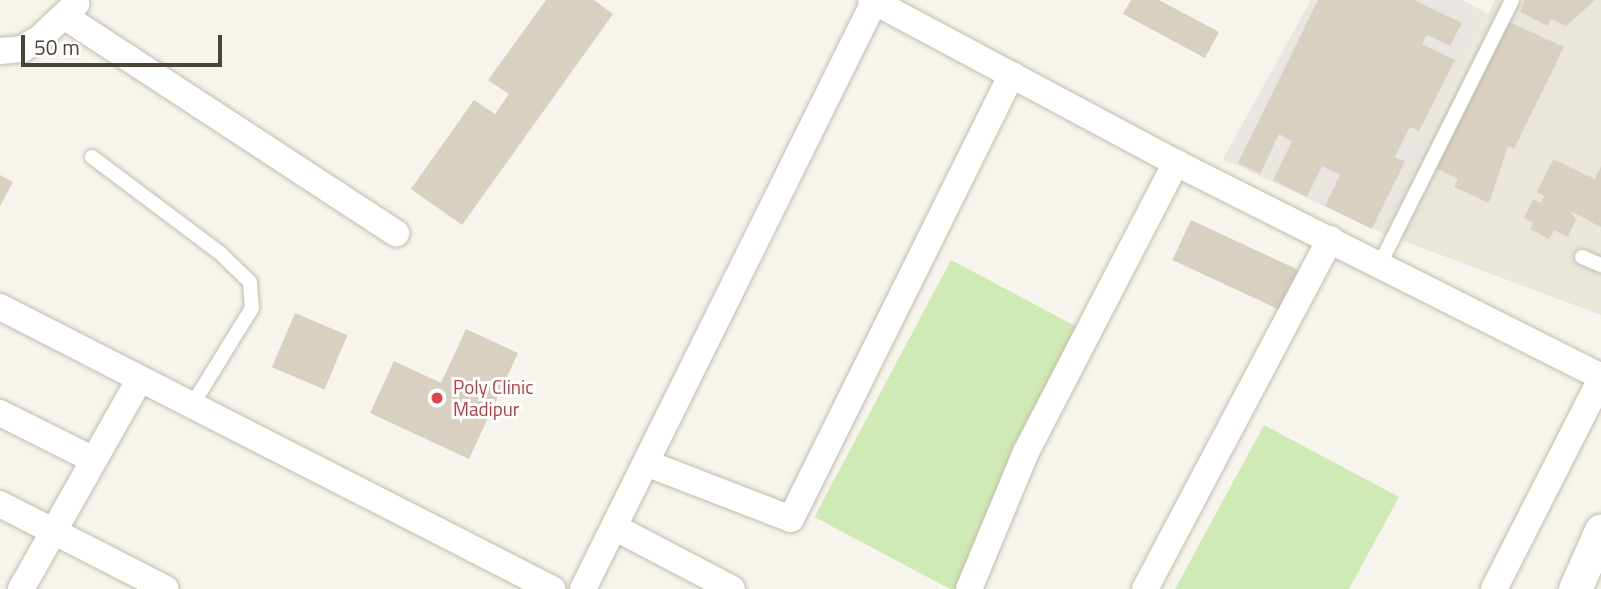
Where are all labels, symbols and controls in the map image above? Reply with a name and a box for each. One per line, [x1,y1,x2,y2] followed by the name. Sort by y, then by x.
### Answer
[24,21,226,65] scale bar
[34,31,80,63] text: 50 m
[453,376,534,420] place label: Poly Clinic Madipur
[427,388,447,408] marker: Poly Clinic Madipur

